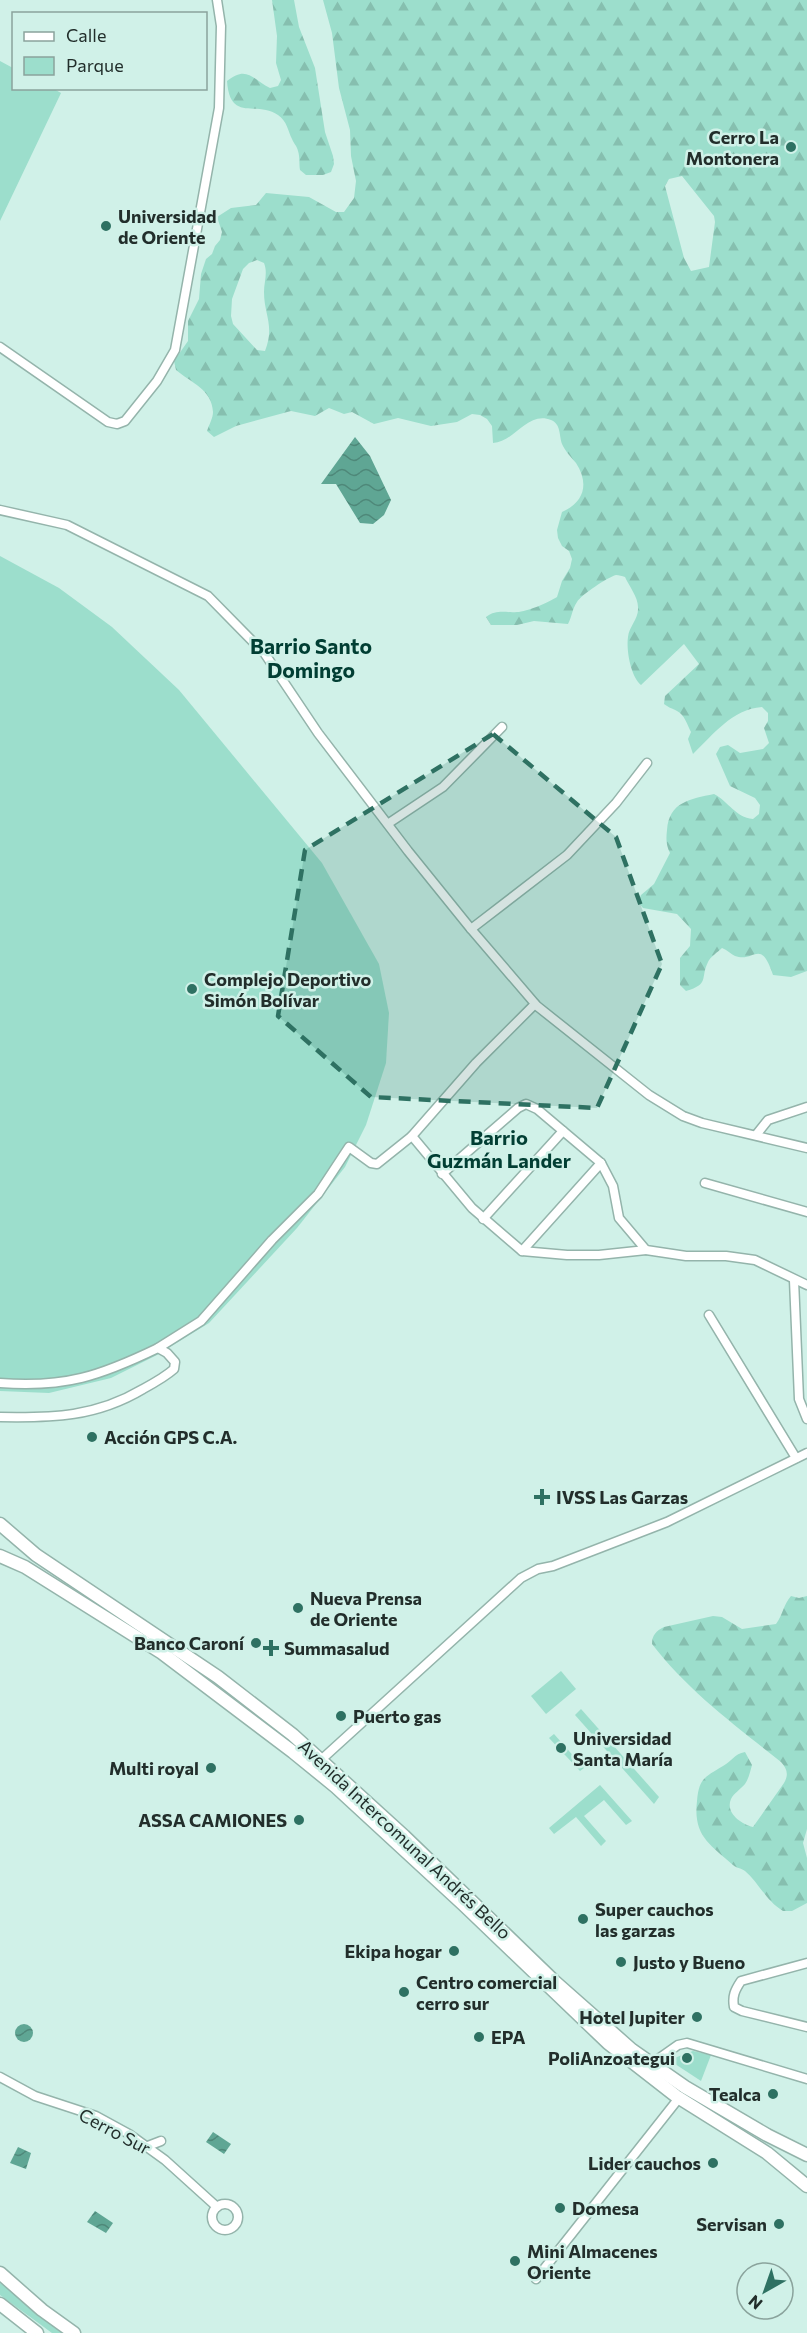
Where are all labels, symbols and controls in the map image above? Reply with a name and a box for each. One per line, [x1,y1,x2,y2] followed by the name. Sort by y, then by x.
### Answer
[12,12,207,90] legend
[66,24,106,46] text: Calle
[66,54,124,76] text: Parque
[686,126,779,169] place label: Cerro La Montonera
[784,140,798,154] marker: Cerro La Montonera
[118,205,217,248] place label: Universidad de Oriente
[99,219,113,233] marker: Universidad de Oriente
[250,633,372,682] district label: Barrio Santo Domingo
[204,968,372,1011] place label: Complejo Deportivo Simón Bolívar
[185,982,199,996] marker: Complejo Deportivo Simón Bolívar
[427,1125,571,1172] district label: Barrio Guzmán Lander
[104,1426,238,1448] place label: Acción GPS C.A.
[85,1430,99,1444] marker: Acción GPS C.A.
[556,1486,688,1508] place label: IVSS Las Garzas
[533,1488,551,1506] marker: IVSS Las Garzas
[310,1587,422,1630] place label: Nueva Prensa de Oriente
[291,1601,305,1615] marker: Nueva Prensa de Oriente
[134,1632,245,1654] place label: Banco Caroní
[249,1636,263,1650] marker: Banco Caroní
[284,1637,390,1659] place label: Summasalud
[262,1639,280,1657] marker: Summasalud
[353,1705,441,1727] place label: Puerto gas
[334,1709,348,1723] marker: Puerto gas
[573,1727,673,1770] place label: Universidad Santa María
[294,1735,516,1943] street label: Avenida Intercomunal Andrés Bello
[554,1741,568,1755] marker: Universidad Santa María
[109,1757,199,1779] place label: Multi royal
[204,1761,218,1775] marker: Multi royal
[138,1809,287,1831] place label: ASSA CAMIONES
[292,1813,306,1827] marker: ASSA CAMIONES
[595,1898,714,1941] place label: Super cauchos las garzas
[576,1912,590,1926] marker: Super cauchos las garzas
[344,1940,443,1962] place label: Ekipa hogar
[447,1944,461,1958] marker: Ekipa hogar
[633,1951,745,1973] place label: Justo y Bueno
[614,1955,628,1969] marker: Justo y Bueno
[416,1971,557,2014] place label: Centro comercial cerro sur
[397,1985,411,1999] marker: Centro comercial cerro sur
[579,2006,686,2028] place label: Hotel Jupiter
[690,2010,704,2024] marker: Hotel Jupiter
[491,2026,525,2048] place label: EPA
[472,2030,486,2044] marker: EPA
[548,2047,675,2069] place label: PoliAnzoategui
[680,2051,694,2065] marker: PoliAnzoategui
[709,2083,761,2105] place label: Tealca
[766,2087,780,2101] marker: Tealca
[75,2103,155,2159] street label: Cerro Sur
[588,2152,701,2174] place label: Lider cauchos
[706,2156,720,2170] marker: Lider cauchos
[572,2197,639,2219] place label: Domesa
[553,2201,567,2215] marker: Domesa
[696,2213,767,2235] place label: Servisan
[772,2217,786,2231] marker: Servisan
[527,2240,658,2283] place label: Mini Almacenes Oriente
[508,2254,522,2268] marker: Mini Almacenes Oriente
[735,2261,795,2321] north arrow
[744,2292,766,2314] text: N

